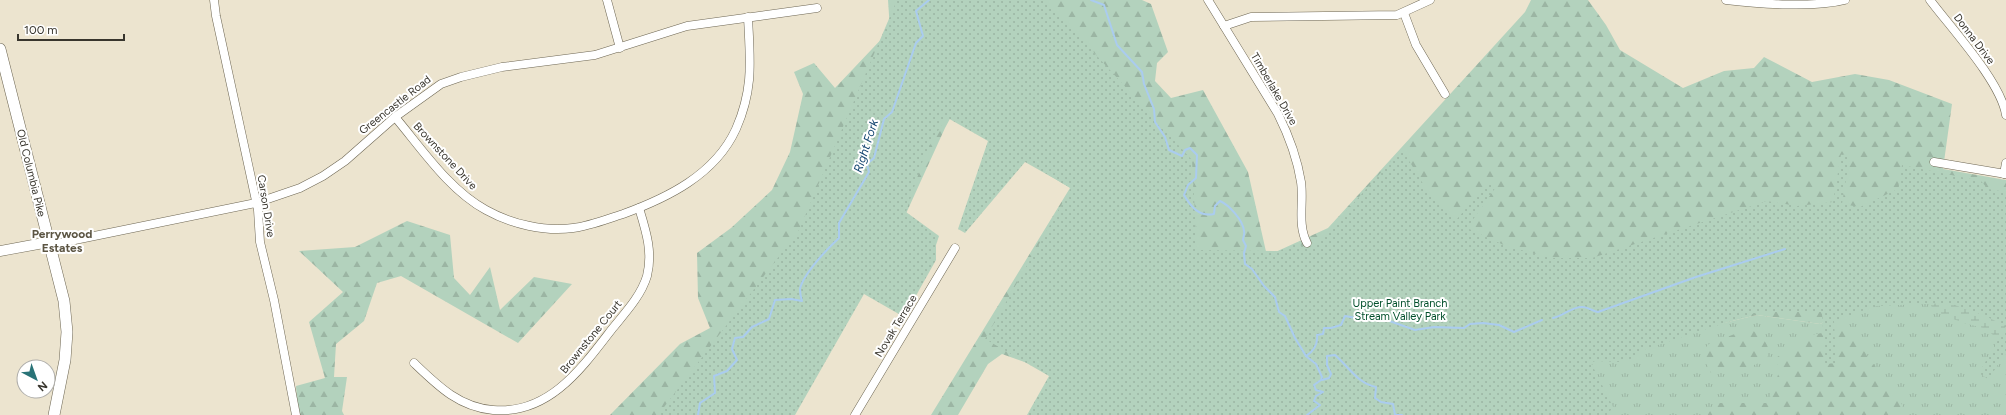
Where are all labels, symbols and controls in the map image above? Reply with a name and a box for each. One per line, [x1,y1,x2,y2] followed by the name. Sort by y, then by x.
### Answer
[1951,11,1997,67] street label: Donna Drive
[18,16,124,42] scale bar
[24,23,58,37] text: 100 m
[1248,50,1300,128] street label: Timberlake Drive
[357,73,433,137] street label: Greencastle Road
[851,117,882,174] water label: Right Fork
[410,120,480,192] street label: Brownstone Drive
[14,128,48,218] street label: Old Columbia Pike
[255,174,277,238] street label: Carson Drive
[32,227,92,255] district label: Perrywood Estates
[872,292,920,360] street label: Novak Terrace
[1353,297,1447,323] park label: Upper Paint Branch Stream Valley Park
[558,298,624,376] street label: Brownstone Court
[16,359,56,399] north arrow
[35,378,50,394] text: N

